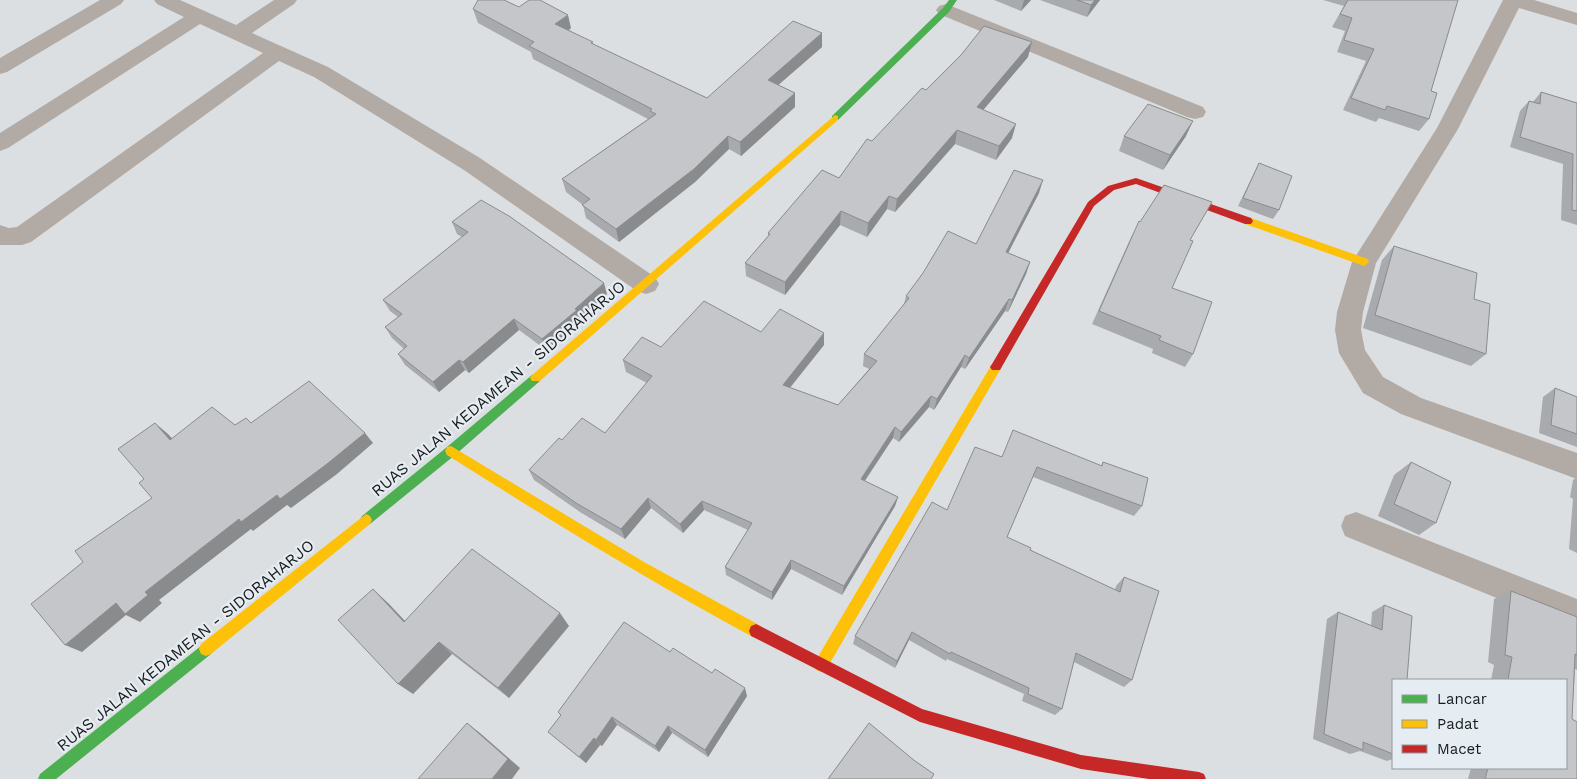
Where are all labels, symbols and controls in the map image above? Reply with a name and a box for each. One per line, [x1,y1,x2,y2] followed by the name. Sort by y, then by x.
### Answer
[368,277,629,500] street label: RUAS JALAN KEDAMEAN - SIDORAHARJO
[53,536,318,755] street label: RUAS JALAN KEDAMEAN - SIDORAHARJO
[1392,679,1567,769] legend
[1437,690,1487,708] text: Lancar
[1437,715,1479,733] text: Padat
[1437,740,1482,758] text: Macet

